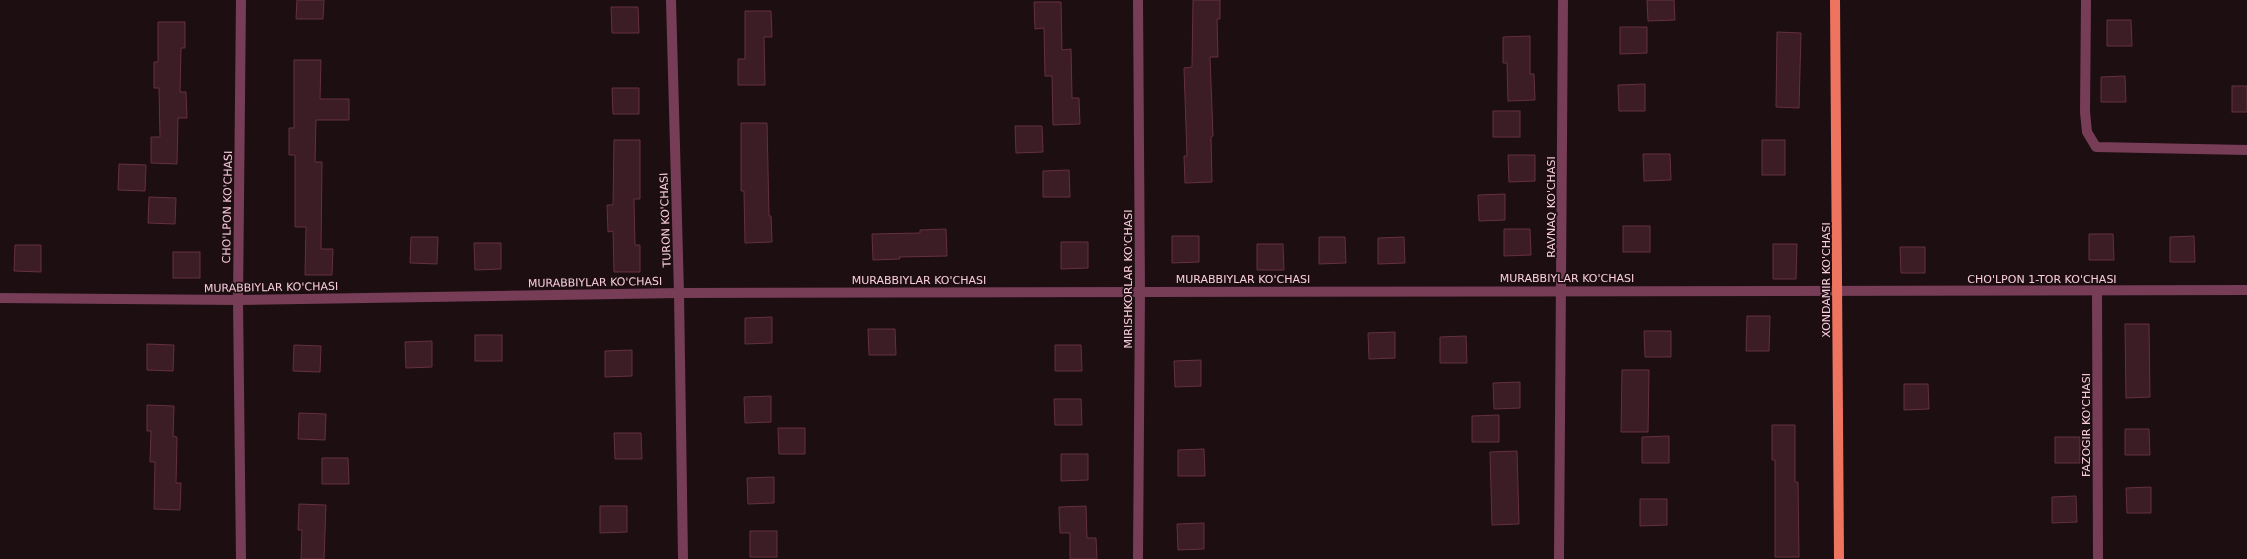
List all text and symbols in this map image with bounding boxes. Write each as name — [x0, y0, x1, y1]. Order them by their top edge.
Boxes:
street label: CHO'LPON KO'CHASI — [220, 151, 235, 264]
street label: RAVNAQ KO'CHASI — [1545, 156, 1558, 258]
street label: TURON KO'CHASI — [657, 172, 674, 269]
street label: MIRISHKORLAR KO'CHASI — [1122, 210, 1135, 348]
street label: XONDAMIR KO'CHASI — [1820, 222, 1833, 338]
street label: MURABBIYLAR KO'CHASI — [1500, 272, 1634, 285]
street label: MURABBIYLAR KO'CHASI — [1176, 273, 1310, 286]
street label: CHO'LPON 1-TOR KO'CHASI — [1967, 273, 2117, 286]
street label: MURABBIYLAR KO'CHASI — [852, 274, 986, 287]
street label: MURABBIYLAR KO'CHASI — [528, 275, 662, 290]
street label: MURABBIYLAR KO'CHASI — [204, 280, 338, 295]
street label: FAZOGIR KO'CHASI — [2080, 373, 2093, 477]

